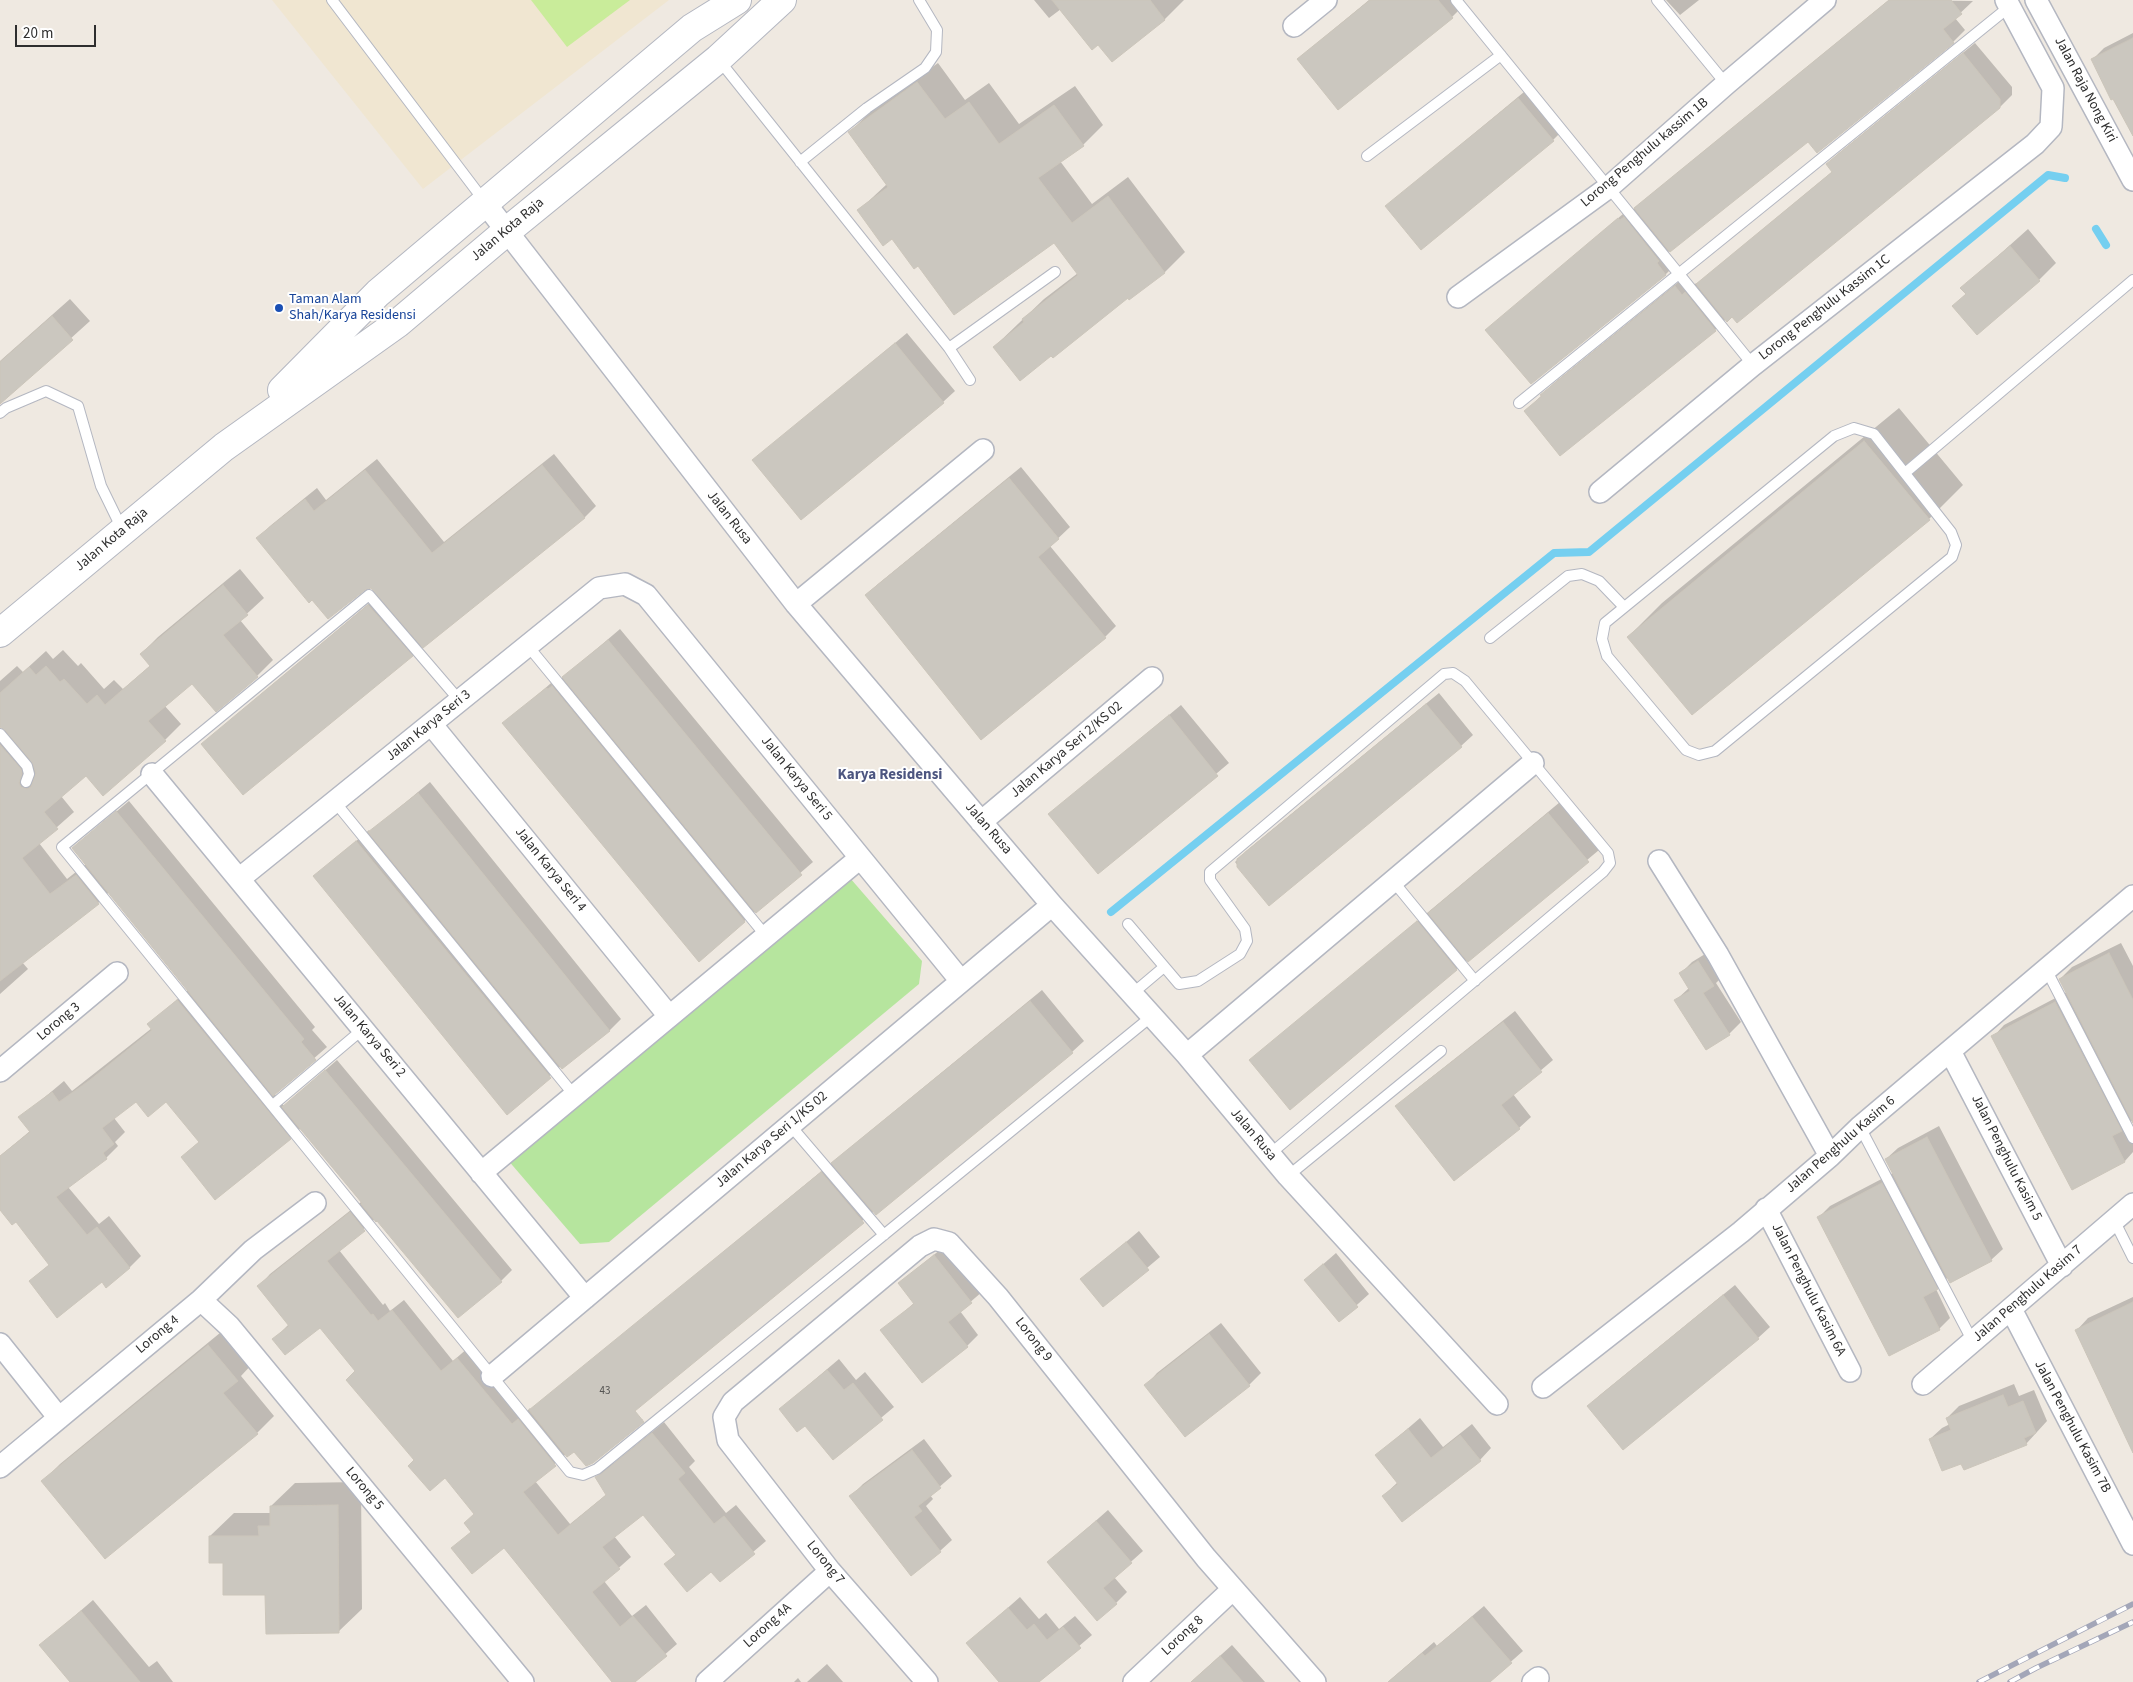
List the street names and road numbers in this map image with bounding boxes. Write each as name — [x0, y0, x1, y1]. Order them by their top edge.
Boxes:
street label: Jalan Raja Nong Kiri — [2050, 34, 2120, 146]
street label: Lorong Penghulu kassim 1B — [1578, 95, 1712, 211]
street label: Jalan Kota Raja — [468, 195, 548, 265]
street label: Lorong Penghulu Kassim 1C — [1756, 251, 1894, 365]
street label: Jalan Rusa — [703, 488, 755, 548]
street label: Jalan Kota Raja — [72, 505, 152, 575]
street label: Jalan Karya Seri 3 — [383, 687, 475, 765]
street label: Jalan Karya Seri 2/KS 02 — [1008, 698, 1126, 802]
street label: Jalan Karya Seri 5 — [757, 733, 835, 825]
street label: Jalan Rusa — [961, 800, 1015, 858]
street label: Jalan Karya Seri 4 — [511, 824, 589, 916]
street label: Jalan Karya Seri 2 — [329, 991, 409, 1081]
street label: Lorong 3 — [34, 999, 84, 1045]
street label: Jalan Karya Seri 1/KS 02 — [713, 1088, 831, 1192]
street label: Jalan Penghulu Kasim 5 — [1967, 1092, 2045, 1224]
street label: Jalan Penghulu Kasim 6 — [1783, 1093, 1899, 1197]
street label: Jalan Rusa — [1226, 1105, 1280, 1165]
street label: Jalan Penghulu Kasim 6A — [1767, 1221, 1849, 1359]
street label: Jalan Penghulu Kasim 7 — [1970, 1242, 2086, 1346]
street label: Lorong 4 — [133, 1312, 183, 1358]
street label: Lorong 9 — [1011, 1315, 1055, 1365]
street label: Jalan Penghulu Kasim 7B — [2030, 1358, 2114, 1496]
street label: Lorong 5 — [341, 1464, 387, 1514]
street label: Lorong 7 — [802, 1538, 848, 1588]
street label: Lorong 4A — [741, 1600, 795, 1652]
street label: Lorong 8 — [1159, 1612, 1207, 1660]

